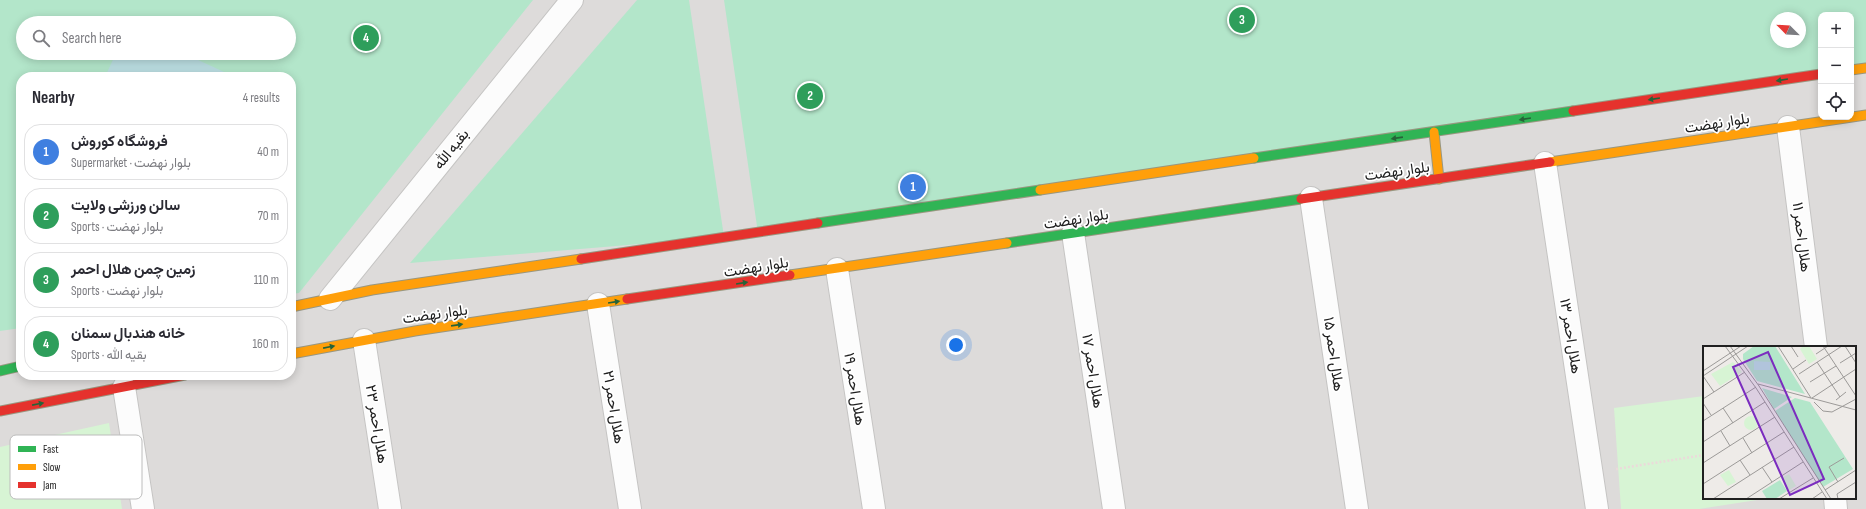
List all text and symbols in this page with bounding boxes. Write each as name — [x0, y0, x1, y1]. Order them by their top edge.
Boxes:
pin: 3 — [1229, 5, 1255, 35]
north arrow — [1770, 12, 1806, 48]
map controls — [1818, 12, 1854, 120]
button: + — [1818, 12, 1854, 48]
search box — [16, 16, 296, 60]
pin: 4 — [353, 23, 379, 53]
icon: search — [30, 27, 52, 49]
text: Search here — [62, 29, 122, 48]
button: − — [1818, 48, 1854, 84]
one-way arrow — [1776, 77, 1789, 83]
pin: 2 — [797, 81, 823, 111]
button: locate — [1818, 84, 1854, 120]
text: Nearby — [32, 88, 75, 108]
text: 4 results — [243, 90, 280, 106]
one-way arrow — [1648, 96, 1660, 102]
street label: بلوار نهضت — [1683, 109, 1751, 138]
one-way arrow — [1519, 116, 1531, 122]
street label: بقیه الله — [429, 125, 473, 173]
text: فروشگاه کوروش — [71, 132, 168, 151]
one-way arrow — [1391, 135, 1403, 141]
text: 1 — [43, 144, 49, 160]
text: 40 m — [257, 144, 279, 160]
text: Supermarket · بلوار نهضت — [71, 155, 191, 171]
street label: بلوار نهضت — [1363, 158, 1431, 185]
pin: 1 — [900, 172, 926, 202]
text: سالن ورزشی ولایت — [71, 196, 180, 215]
street label: هلال احمر ۱۱ — [1788, 201, 1815, 273]
street label: بلوار نهضت — [1042, 205, 1110, 234]
text: 2 — [43, 208, 49, 224]
text: 70 m — [258, 208, 279, 224]
text: Sports · بلوار نهضت — [71, 219, 163, 235]
street label: بلوار نهضت — [722, 253, 790, 282]
text: زمین چمن هلال احمر — [71, 260, 195, 279]
text: 3 — [43, 272, 49, 288]
text: 110 m — [254, 272, 279, 288]
one-way arrow — [736, 280, 748, 286]
text: Sports · بلوار نهضت — [71, 283, 163, 299]
street label: هلال احمر ۱۳ — [1555, 297, 1586, 375]
one-way arrow — [608, 299, 620, 305]
street label: بلوار نهضت — [401, 301, 469, 328]
street label: هلال احمر ۱۵ — [1319, 316, 1348, 392]
one-way arrow — [451, 322, 464, 328]
text: خانه هندبال سمنان — [71, 324, 185, 343]
street label: هلال احمر ۱۷ — [1077, 333, 1108, 410]
your location — [946, 335, 966, 355]
text: 4 — [43, 336, 49, 352]
text: 160 m — [253, 336, 279, 352]
one-way arrow — [323, 343, 335, 349]
inset map — [1703, 346, 1856, 499]
text: Sports · بقیه الله — [71, 347, 147, 363]
street label: هلال احمر ۱۹ — [839, 351, 870, 427]
street label: هلال احمر ۲۱ — [598, 369, 629, 445]
street label: هلال احمر ۲۳ — [361, 383, 392, 465]
one-way arrow — [32, 400, 44, 406]
legend — [10, 435, 142, 499]
text: Fast — [43, 443, 59, 456]
text: Slow — [43, 461, 60, 474]
text: Jam — [42, 479, 57, 492]

